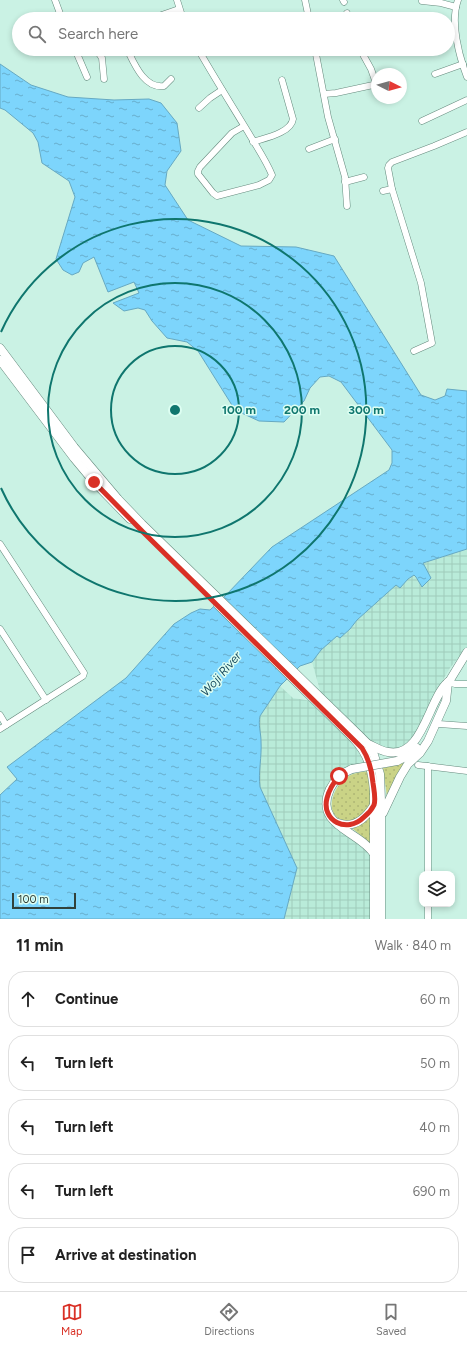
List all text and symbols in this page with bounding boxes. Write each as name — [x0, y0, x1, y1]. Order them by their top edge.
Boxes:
search box — [12, 12, 455, 56]
icon: search — [26, 23, 48, 45]
text: Search here — [58, 25, 138, 43]
north arrow — [371, 68, 407, 104]
centre of rings — [168, 403, 182, 417]
text: 100 m — [222, 403, 256, 417]
text: 200 m — [284, 403, 320, 417]
text: 300 m — [348, 403, 384, 417]
route end — [85, 473, 103, 491]
water label: Woji River — [198, 648, 245, 699]
route start — [330, 767, 348, 785]
map controls — [419, 871, 455, 907]
button: layers — [419, 871, 455, 907]
scale bar — [12, 891, 76, 910]
text: 100 m — [18, 893, 49, 906]
text: 11 min — [16, 935, 63, 955]
text: Walk · 840 m — [375, 938, 451, 953]
icon: ahead — [17, 988, 39, 1010]
text: Continue — [55, 990, 118, 1008]
text: 60 m — [420, 992, 450, 1007]
icon: left — [17, 1052, 39, 1074]
text: Turn left — [55, 1054, 113, 1072]
text: 50 m — [420, 1056, 450, 1071]
icon: left — [17, 1116, 39, 1138]
text: Turn left — [55, 1118, 113, 1136]
text: 40 m — [419, 1120, 450, 1135]
icon: left — [17, 1180, 39, 1202]
text: Turn left — [55, 1182, 113, 1200]
text: 690 m — [413, 1184, 450, 1199]
icon: arrive — [17, 1244, 39, 1266]
text: Arrive at destination — [55, 1246, 196, 1264]
tab: Map — [61, 1301, 83, 1338]
tab: Directions — [204, 1301, 254, 1338]
tab: Saved — [376, 1301, 406, 1338]

